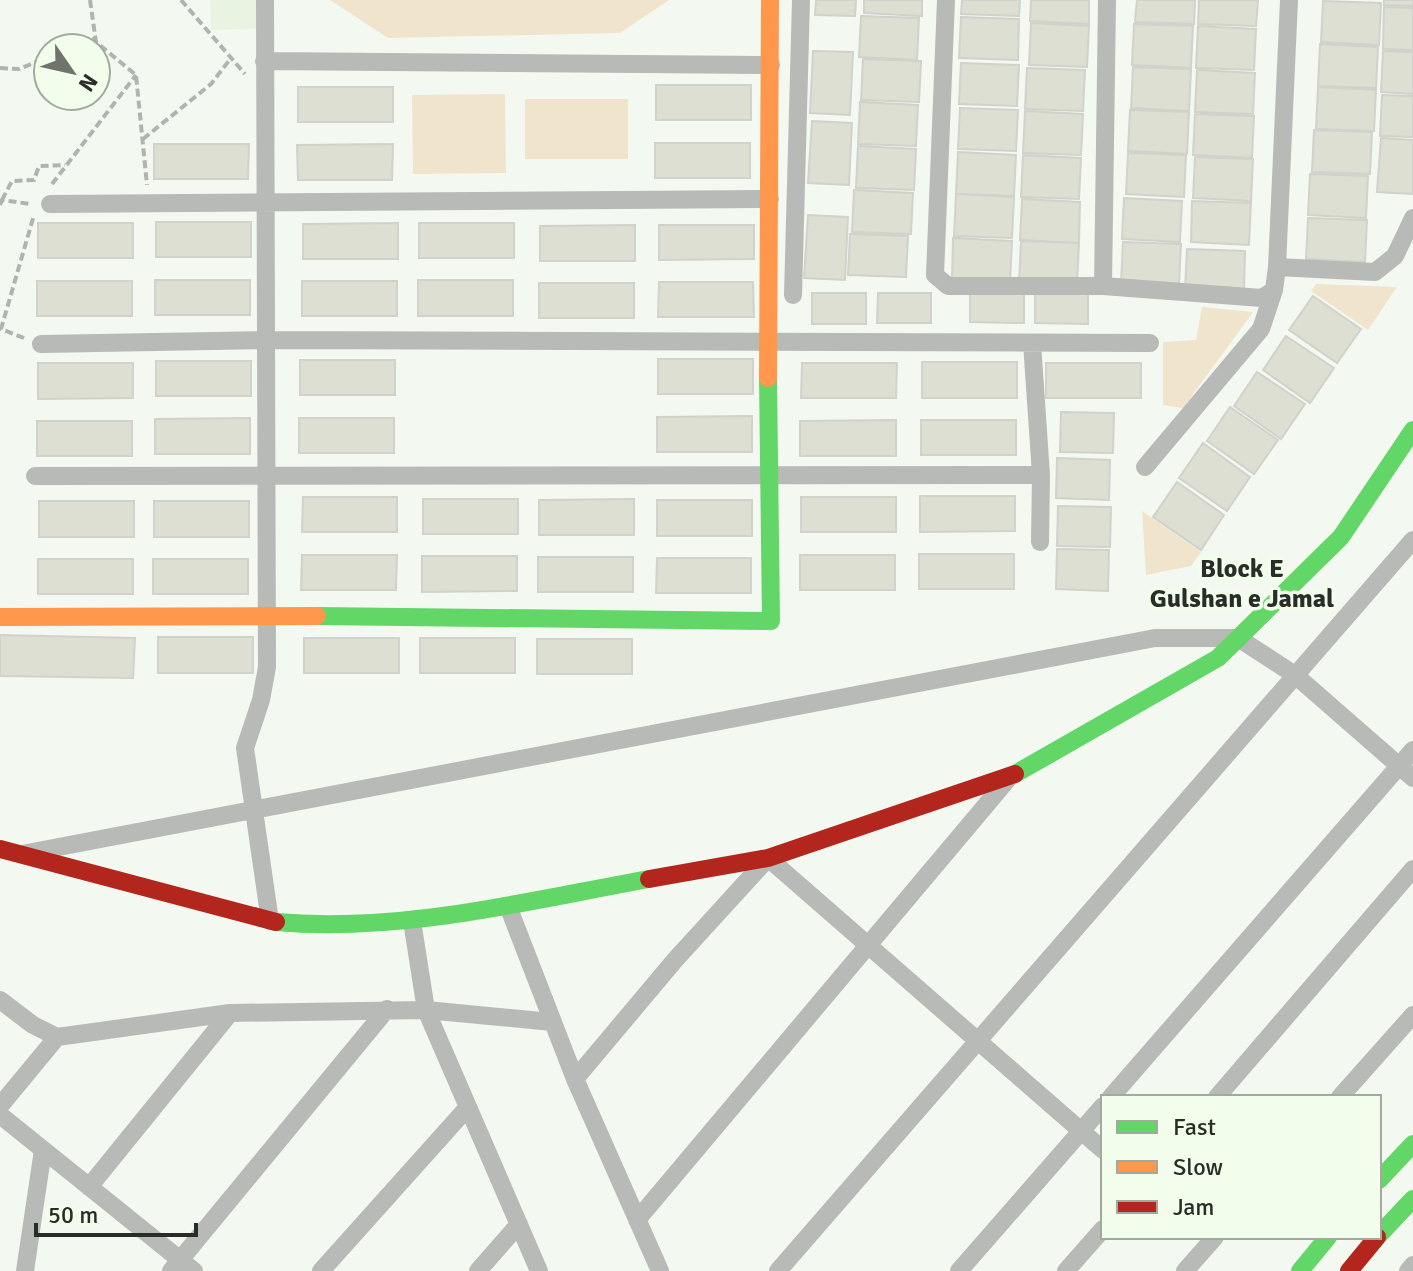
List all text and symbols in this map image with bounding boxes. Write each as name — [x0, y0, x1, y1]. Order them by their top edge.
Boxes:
north arrow — [32, 32, 112, 112]
text: N — [73, 69, 104, 97]
district label: Block E Gulshan e Jamal — [1150, 553, 1334, 615]
legend — [1101, 1095, 1381, 1239]
text: Fast — [1173, 1112, 1216, 1142]
text: Slow — [1173, 1152, 1223, 1182]
scale bar — [36, 1187, 196, 1237]
text: Jam — [1173, 1192, 1214, 1222]
text: 50 m — [48, 1200, 98, 1230]

